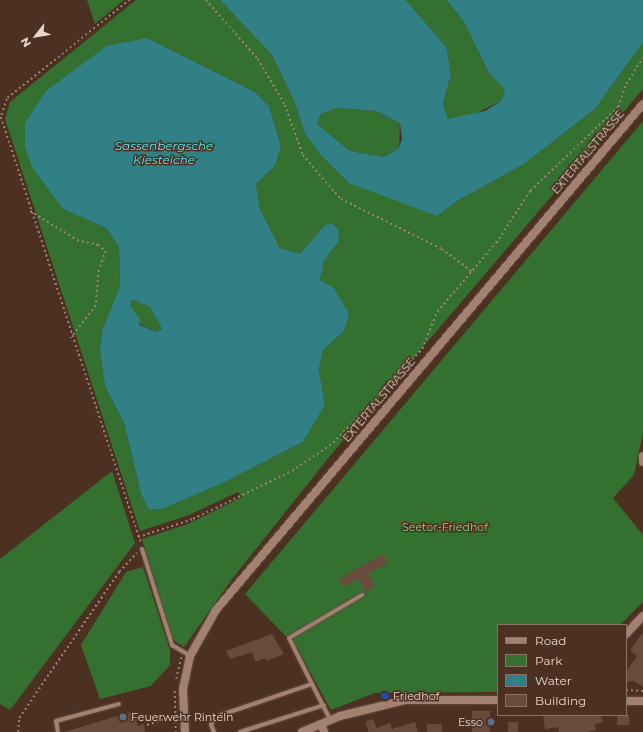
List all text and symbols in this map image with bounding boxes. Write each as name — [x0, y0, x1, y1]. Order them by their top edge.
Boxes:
north arrow — [16, 16, 56, 56]
text: N — [17, 35, 34, 50]
street label: EXTERTALSTRASSE — [549, 107, 627, 197]
water label: Sassenbergsche Kiesteiche — [115, 139, 213, 167]
street label: EXTERTALSTRASSE — [340, 355, 418, 445]
park label: Seetor-Friedhof — [402, 520, 488, 534]
legend — [497, 624, 627, 716]
text: Road — [535, 633, 566, 648]
text: Park — [535, 653, 562, 668]
text: Water — [535, 673, 571, 688]
place label: Friedhof — [393, 689, 439, 703]
marker: Friedhof — [380, 691, 390, 701]
text: Building — [535, 693, 586, 708]
place label: Feuerwehr Rinteln — [131, 710, 234, 724]
marker: Feuerwehr Rinteln — [118, 712, 128, 722]
place label: Esso — [458, 715, 483, 729]
marker: Esso — [486, 717, 496, 727]

